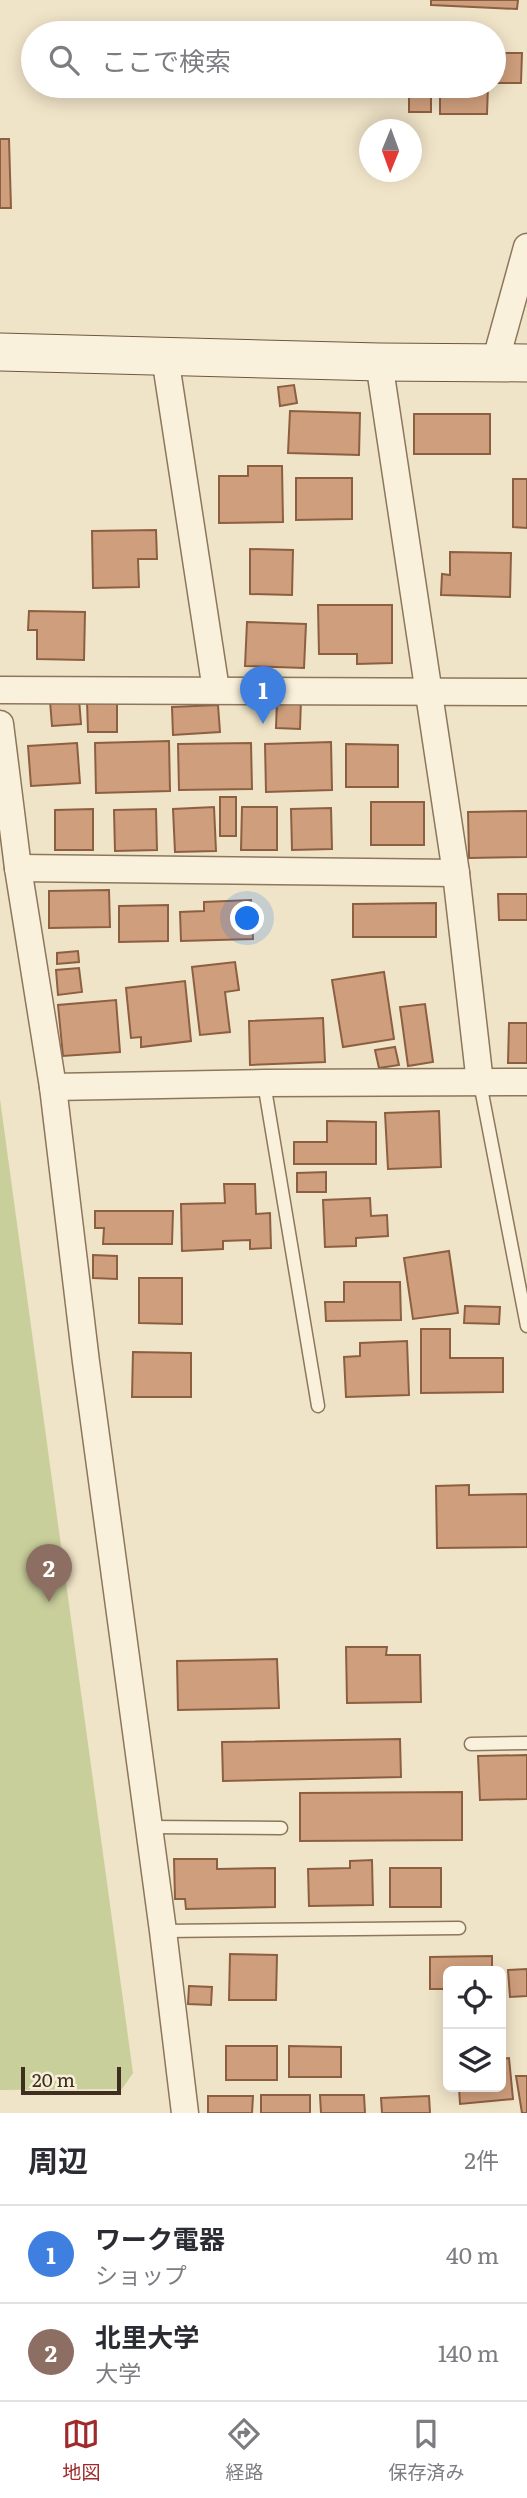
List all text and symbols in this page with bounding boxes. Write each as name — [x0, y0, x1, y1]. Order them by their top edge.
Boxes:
search box — [21, 21, 506, 98]
text: ここで検索 — [101, 40, 231, 79]
icon: search — [45, 41, 83, 79]
north arrow — [359, 119, 422, 182]
pin: 1 — [240, 666, 286, 724]
your location — [230, 901, 264, 935]
pin: 2 — [26, 1544, 72, 1602]
map controls — [443, 1966, 506, 2092]
button: locate — [443, 1966, 506, 2029]
button: layers — [443, 2029, 506, 2092]
scale bar — [21, 2064, 121, 2096]
text: 20 m — [32, 2065, 75, 2093]
text: 周辺 — [28, 2137, 88, 2181]
text: 2件 — [464, 2142, 499, 2176]
text: ワーク電器 — [95, 2218, 225, 2257]
text: 1 — [46, 2237, 56, 2271]
text: 40 m — [446, 2237, 499, 2271]
text: ショップ — [95, 2257, 187, 2291]
text: 北里大学 — [95, 2316, 199, 2355]
text: 2 — [45, 2335, 57, 2369]
text: 140 m — [438, 2335, 499, 2369]
text: 大学 — [95, 2355, 141, 2389]
tab: 地図 — [62, 2415, 101, 2485]
tab: 経路 — [225, 2415, 264, 2485]
tab: 保存済み — [388, 2415, 465, 2485]

